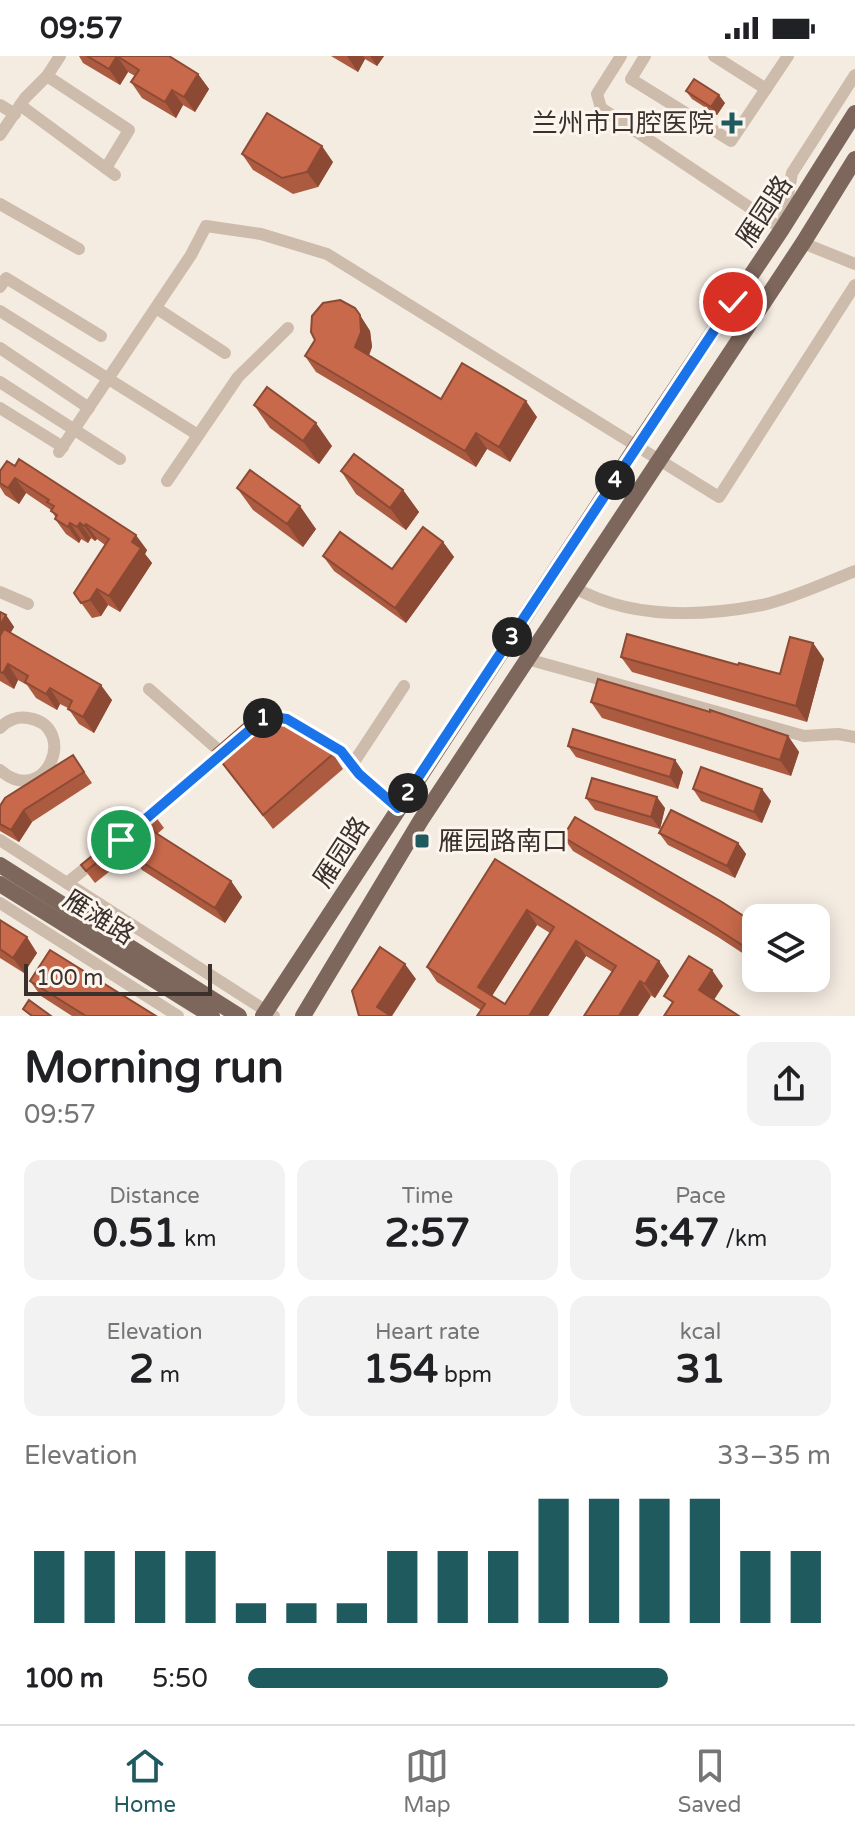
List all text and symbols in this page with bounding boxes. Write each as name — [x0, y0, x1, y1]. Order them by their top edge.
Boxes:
text: 09:57 — [40, 10, 123, 47]
place label: 兰州市口腔医院 — [532, 108, 714, 139]
marker: 兰州市口腔医院 — [721, 112, 743, 134]
street label: 雁园路 — [730, 170, 799, 252]
pin — [699, 268, 767, 336]
icon: check — [711, 280, 755, 324]
pin: 4 — [595, 460, 635, 500]
text: 4 — [608, 467, 622, 493]
pin: 3 — [492, 617, 532, 657]
text: 3 — [505, 624, 519, 650]
pin: 1 — [243, 698, 283, 738]
text: 1 — [256, 705, 270, 731]
pin: 2 — [388, 773, 428, 813]
text: 2 — [401, 780, 415, 806]
pin — [87, 806, 155, 874]
street label: 雁园路 — [307, 811, 376, 893]
icon: arrive — [99, 818, 143, 862]
place label: 雁园路南口 — [438, 826, 568, 857]
marker: 雁园路南口 — [413, 832, 431, 850]
street label: 雁滩路 — [57, 884, 140, 951]
map controls — [742, 904, 830, 992]
button: layers — [742, 904, 830, 992]
scale bar — [24, 960, 212, 996]
text: 100 m — [36, 965, 103, 991]
text: Morning run — [24, 1042, 284, 1095]
button: share — [747, 1042, 831, 1126]
text: 09:57 — [24, 1099, 96, 1130]
text: Distance — [109, 1183, 200, 1209]
text: Time — [402, 1183, 453, 1209]
text: Pace — [675, 1183, 726, 1209]
text: 0.51 — [93, 1209, 178, 1257]
text: 2:57 — [385, 1209, 470, 1257]
text: 5:47 — [634, 1209, 720, 1257]
text: km — [178, 1226, 216, 1252]
text: /km — [720, 1226, 767, 1252]
text: Elevation — [106, 1319, 203, 1345]
text: Heart rate — [375, 1319, 480, 1345]
text: kcal — [680, 1319, 721, 1345]
text: 2 — [129, 1345, 154, 1393]
text: 154 — [363, 1345, 438, 1393]
text: 31 — [675, 1345, 726, 1393]
text: m — [154, 1362, 180, 1388]
text: bpm — [438, 1362, 492, 1388]
text: Elevation — [24, 1440, 138, 1471]
text: 33–35 m — [717, 1440, 831, 1471]
text: 100 m — [24, 1663, 104, 1694]
text: 5:50 — [152, 1663, 208, 1694]
tab: Home — [114, 1744, 176, 1818]
tab: Map — [403, 1744, 451, 1818]
tab: Saved — [678, 1744, 741, 1818]

